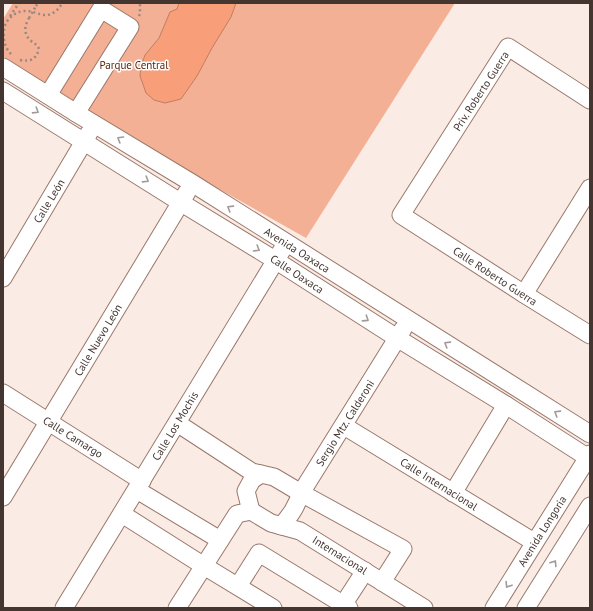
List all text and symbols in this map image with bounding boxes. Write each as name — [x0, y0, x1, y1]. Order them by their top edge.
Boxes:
street label: Priv. Roberto Guerra — [450, 48, 512, 134]
park label: Parque Central — [100, 58, 169, 72]
one-way arrow — [32, 107, 39, 114]
one-way arrow — [117, 137, 124, 144]
street label: Calle León — [30, 176, 68, 226]
one-way arrow — [142, 176, 149, 183]
one-way arrow — [227, 205, 234, 212]
street label: Avenida Oaxaca — [262, 224, 332, 276]
one-way arrow — [253, 244, 260, 251]
street label: Calle Roberto Guerra — [450, 244, 540, 308]
street label: Calle Oaxaca — [268, 252, 326, 296]
street label: Calle Nuevo León — [71, 301, 125, 379]
one-way arrow — [362, 314, 369, 321]
one-way arrow — [444, 342, 451, 349]
street label: Sergio Mtz. Calderoni — [313, 377, 377, 469]
street label: Calle Los Mochis — [149, 389, 201, 463]
one-way arrow — [554, 411, 561, 418]
street label: Calle Camargo — [40, 413, 106, 461]
street label: Calle Internacional — [398, 455, 481, 514]
street label: Avenida Longoria — [515, 493, 569, 569]
street label: Internacional — [310, 533, 371, 578]
one-way arrow — [550, 560, 557, 567]
one-way arrow — [505, 581, 513, 588]

